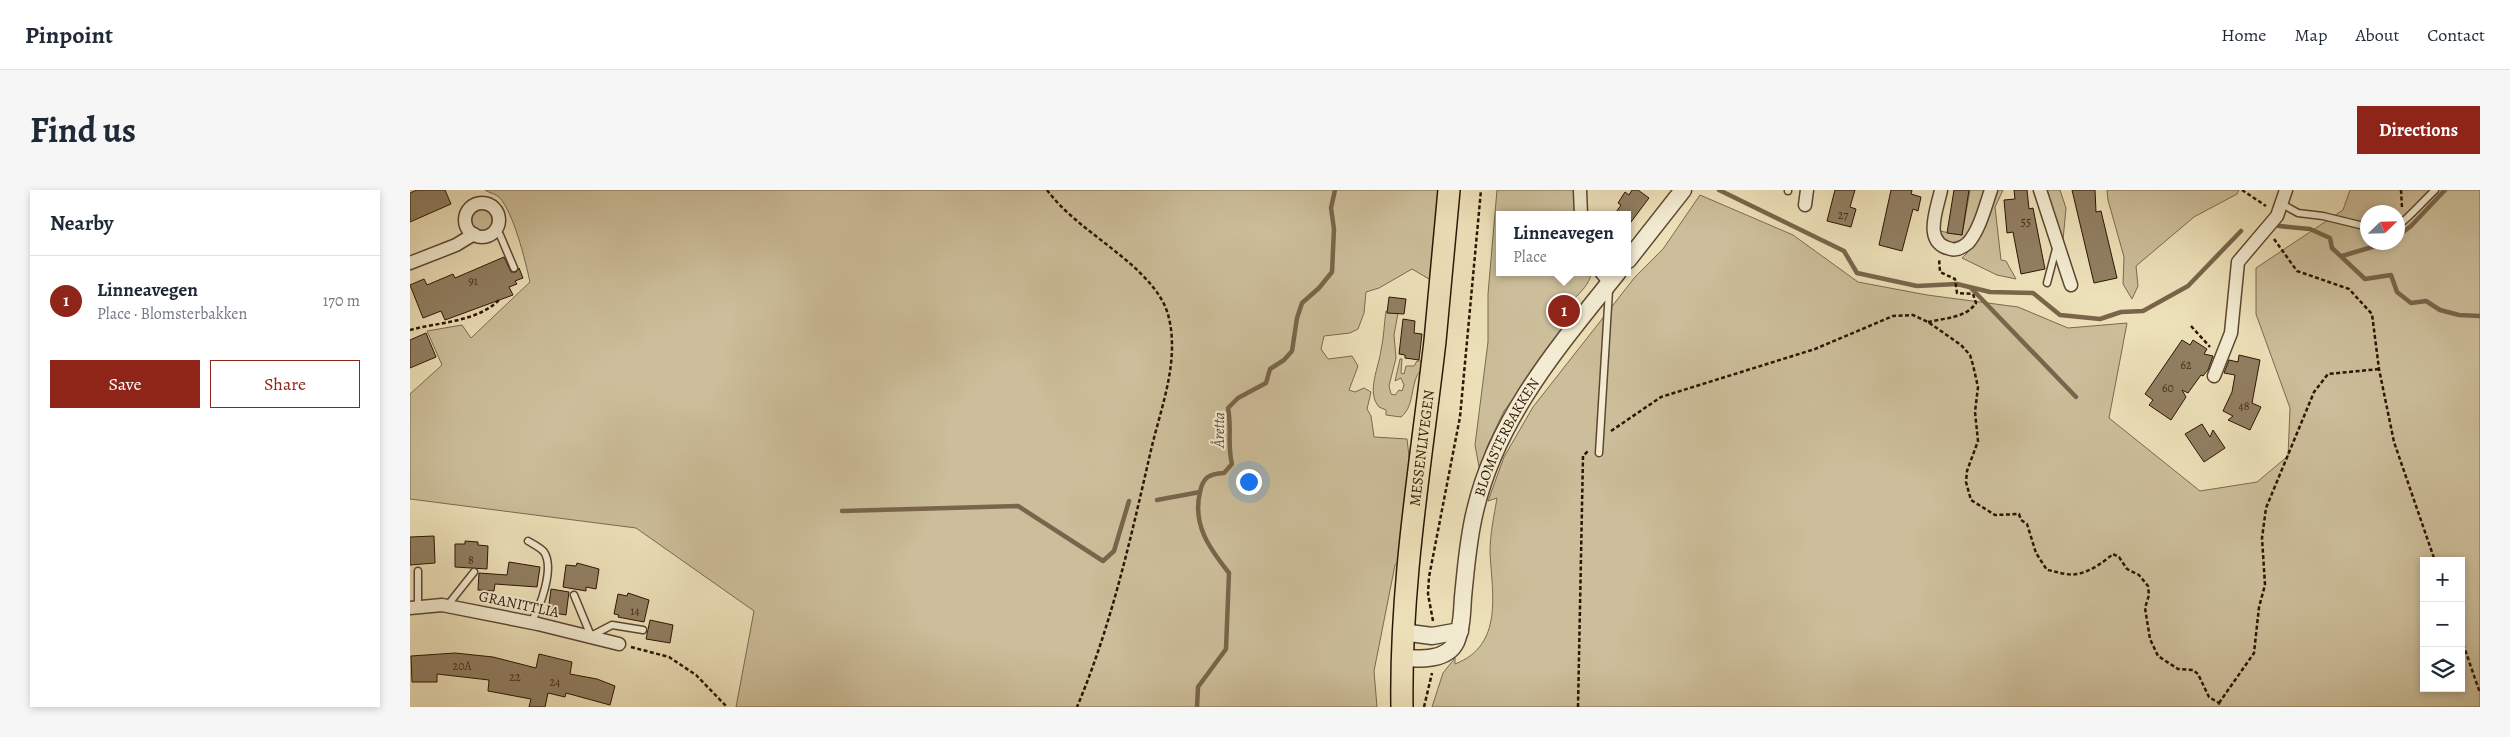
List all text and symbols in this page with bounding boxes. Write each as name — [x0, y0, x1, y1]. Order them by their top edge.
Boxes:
text: Pinpoint — [25, 19, 113, 51]
text: Home — [2221, 23, 2266, 47]
text: Map — [2294, 23, 2327, 47]
text: About — [2355, 23, 2399, 47]
text: Contact — [2427, 23, 2485, 47]
text: Find us — [30, 106, 136, 154]
button: Directions — [2357, 106, 2480, 154]
north arrow — [2360, 205, 2405, 250]
house number: 27 — [1838, 207, 1849, 223]
text: Nearby — [50, 209, 113, 237]
popup — [1496, 211, 1631, 276]
house number: 55 — [2021, 214, 2031, 230]
text: Linneavegen — [1513, 220, 1614, 246]
text: Place — [1513, 246, 1547, 268]
house number: 91 — [468, 273, 478, 289]
text: Linneavegen — [97, 277, 198, 303]
text: 1 — [63, 290, 69, 312]
text: 170 m — [323, 290, 360, 312]
pin: 1 — [1548, 292, 1580, 330]
text: Place · Blomsterbakken — [97, 303, 247, 325]
house number: 62 — [2180, 357, 2192, 373]
button: Save — [50, 360, 200, 408]
button: Share — [210, 360, 360, 408]
street label: BLOMSTERBAKKEN — [1469, 374, 1544, 499]
house number: 60 — [2162, 380, 2174, 396]
street label: MESSENLIVEGEN — [1405, 388, 1439, 507]
house number: 48 — [2238, 398, 2250, 414]
water label: Åretta — [1208, 411, 1230, 449]
your location — [1236, 469, 1262, 495]
house number: 8 — [468, 552, 474, 568]
map controls — [2420, 557, 2465, 692]
button: + — [2420, 557, 2465, 602]
street label: GRANITTLIA — [477, 586, 561, 622]
button: − — [2420, 602, 2465, 647]
house number: 14 — [630, 603, 640, 619]
button: layers — [2420, 647, 2465, 692]
house number: 20A — [452, 658, 473, 674]
house number: 22 — [509, 669, 521, 685]
house number: 24 — [549, 674, 561, 690]

